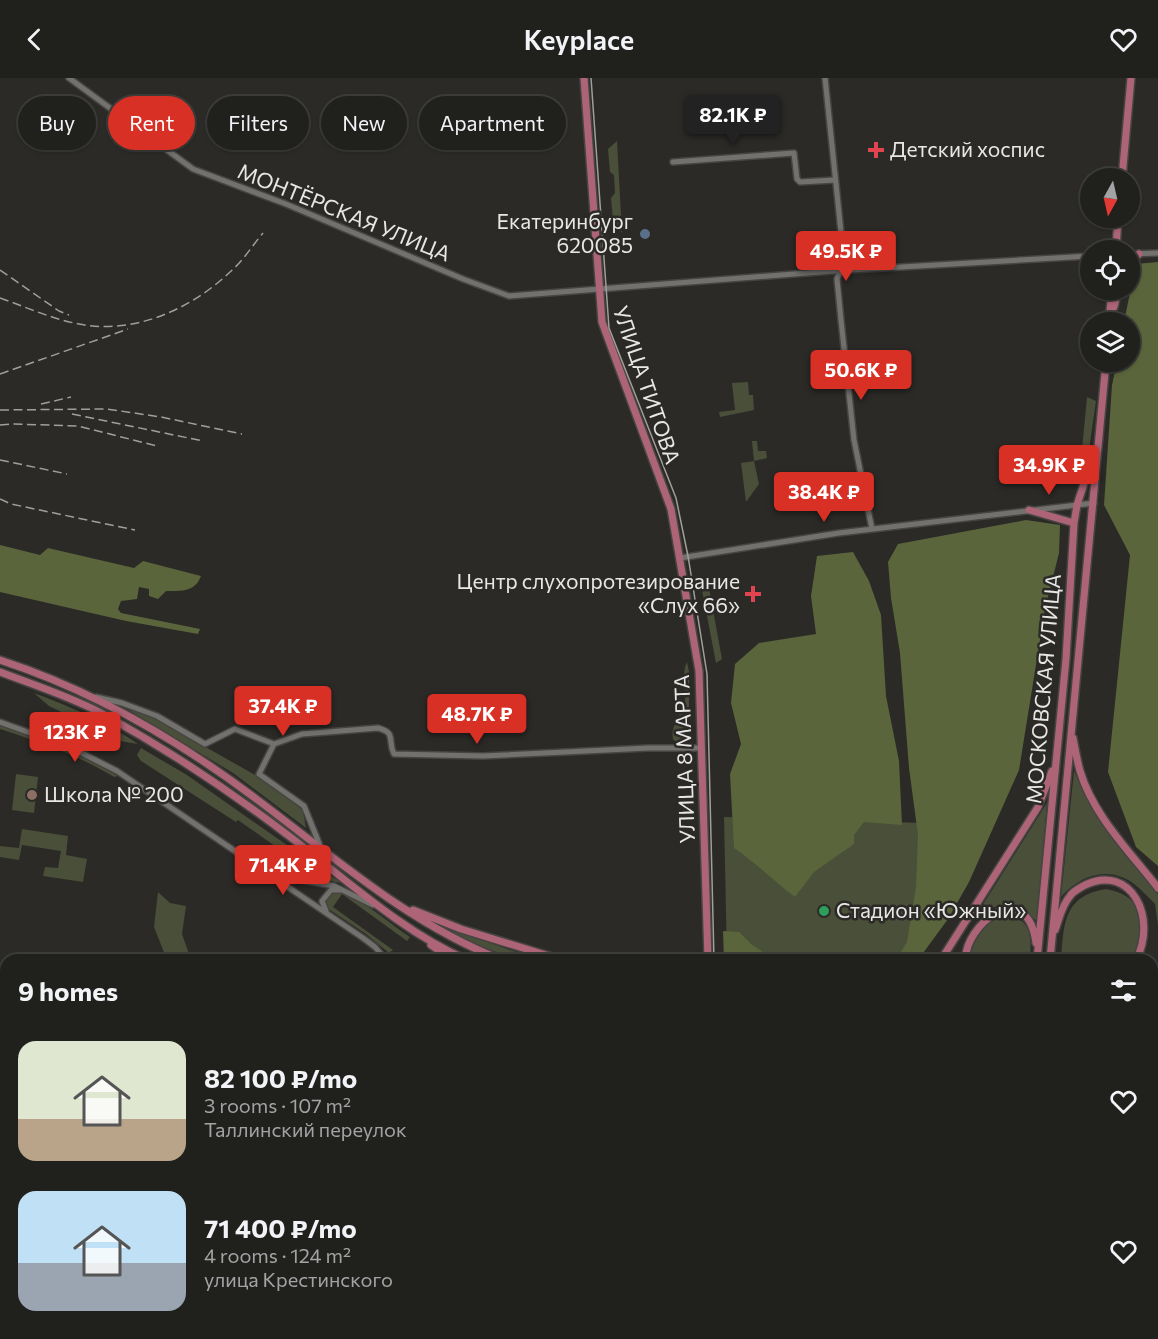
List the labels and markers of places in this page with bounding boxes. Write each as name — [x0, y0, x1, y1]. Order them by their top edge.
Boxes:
pin: 82.1K ₽ — [678, 95, 788, 146]
place label: Детский хоспис — [890, 136, 1045, 161]
marker: Детский хоспис — [867, 141, 885, 159]
place label: Екатеринбург 620085 — [497, 208, 633, 257]
marker: Екатеринбург 620085 — [638, 227, 652, 241]
pin: 49.5K ₽ — [791, 231, 901, 282]
pin: 50.6K ₽ — [806, 350, 916, 401]
pin: 34.9K ₽ — [994, 445, 1104, 496]
pin: 38.4K ₽ — [769, 472, 879, 523]
place label: Центр слухопротезирование «Слух 66» — [457, 568, 740, 617]
marker: Центр слухопротезирование «Слух 66» — [744, 585, 762, 603]
pin: 37.4K ₽ — [228, 686, 338, 737]
pin: 48.7K ₽ — [422, 694, 532, 745]
pin: 123K ₽ — [26, 712, 124, 763]
place label: Школа № 200 — [44, 781, 184, 806]
marker: Школа № 200 — [25, 788, 39, 802]
pin: 71.4K ₽ — [228, 845, 338, 896]
place label: Стадион «Южный» — [836, 897, 1026, 922]
marker: Стадион «Южный» — [817, 904, 831, 918]

